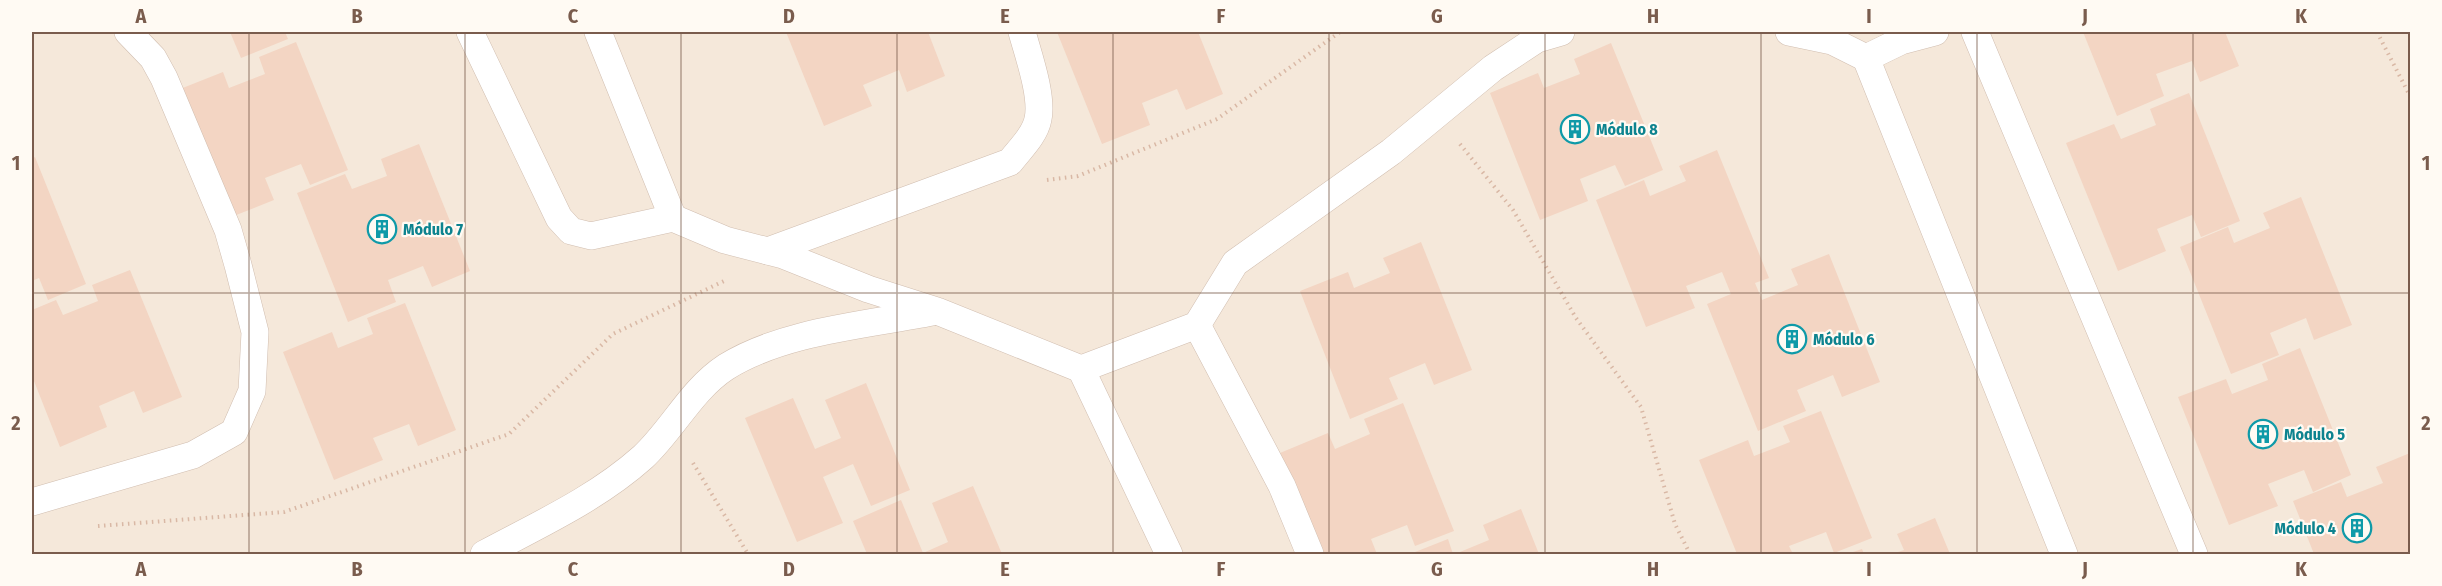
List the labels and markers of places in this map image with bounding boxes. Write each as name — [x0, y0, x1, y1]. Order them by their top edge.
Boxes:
building icon: Módulo 8 — [1559, 113, 1591, 145]
place label: Módulo 8 — [1596, 120, 1658, 139]
building icon: Módulo 7 — [366, 213, 398, 245]
place label: Módulo 7 — [403, 220, 463, 239]
building icon: Módulo 6 — [1776, 323, 1808, 355]
place label: Módulo 6 — [1813, 330, 1875, 349]
building icon: Módulo 5 — [2247, 418, 2279, 450]
place label: Módulo 5 — [2284, 425, 2345, 444]
building icon: Módulo 4 — [2341, 512, 2373, 544]
place label: Módulo 4 — [2275, 519, 2336, 538]

